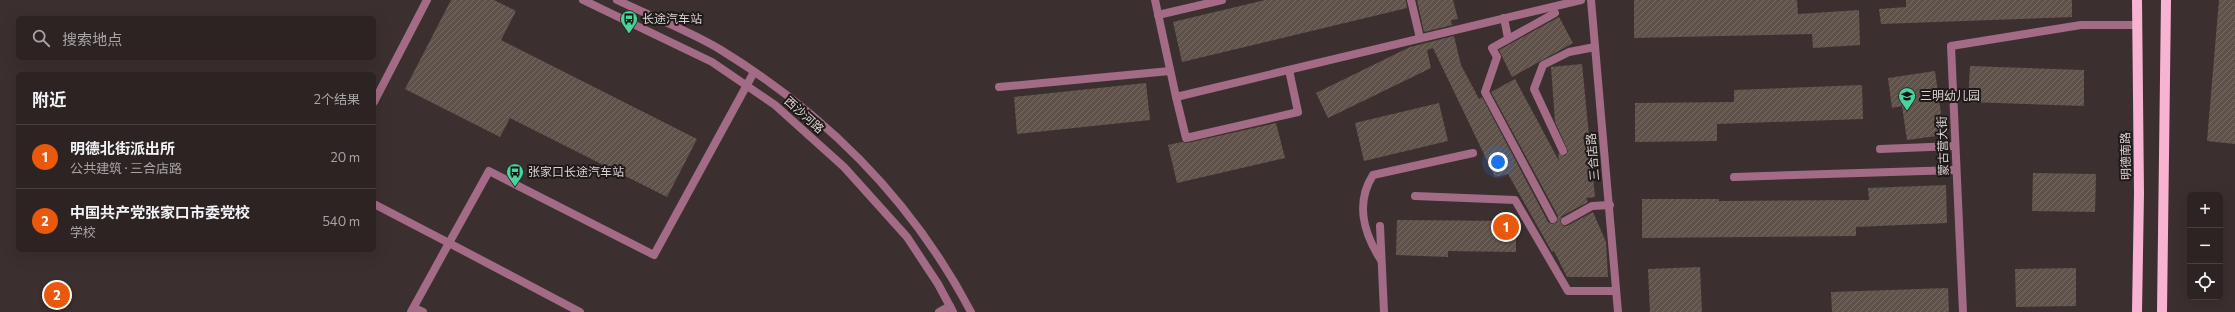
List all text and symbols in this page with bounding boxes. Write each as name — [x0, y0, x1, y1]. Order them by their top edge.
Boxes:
bus stop icon: 长途汽车站 — [619, 9, 639, 34]
place label: 长途汽车站 — [642, 11, 702, 25]
search box — [16, 16, 376, 60]
icon: search — [30, 27, 52, 49]
text: 搜索地点 — [62, 30, 122, 48]
school or university icon: 三明幼儿园 — [1897, 86, 1917, 111]
place label: 三明幼儿园 — [1920, 88, 1980, 102]
text: 附近 — [32, 89, 66, 110]
text: 2个结果 — [314, 91, 360, 107]
street label: 西沙河路 — [782, 93, 827, 136]
street label: 蒙古营大街 — [1934, 116, 1950, 176]
street label: 明德南路 — [2118, 132, 2132, 180]
street label: 三合店路 — [1583, 133, 1601, 182]
text: 明德北街派出所 — [70, 139, 175, 157]
text: 1 — [42, 149, 48, 165]
text: 20 m — [331, 149, 360, 165]
your location — [1488, 152, 1508, 172]
text: 公共建筑 · 三合店路 — [70, 160, 182, 176]
bus stop icon: 张家口长途汽车站 — [505, 162, 525, 187]
place label: 张家口长途汽车站 — [528, 164, 624, 178]
map controls — [2187, 192, 2223, 300]
button: + — [2187, 192, 2223, 228]
text: 中国共产党张家口市委党校 — [70, 203, 250, 221]
pin: 1 — [1493, 212, 1519, 242]
text: 2 — [41, 213, 49, 229]
text: 540 m — [322, 213, 360, 229]
text: 学校 — [70, 224, 96, 240]
button: − — [2187, 228, 2223, 264]
button: locate — [2187, 264, 2223, 300]
pin: 2 — [44, 280, 70, 310]

